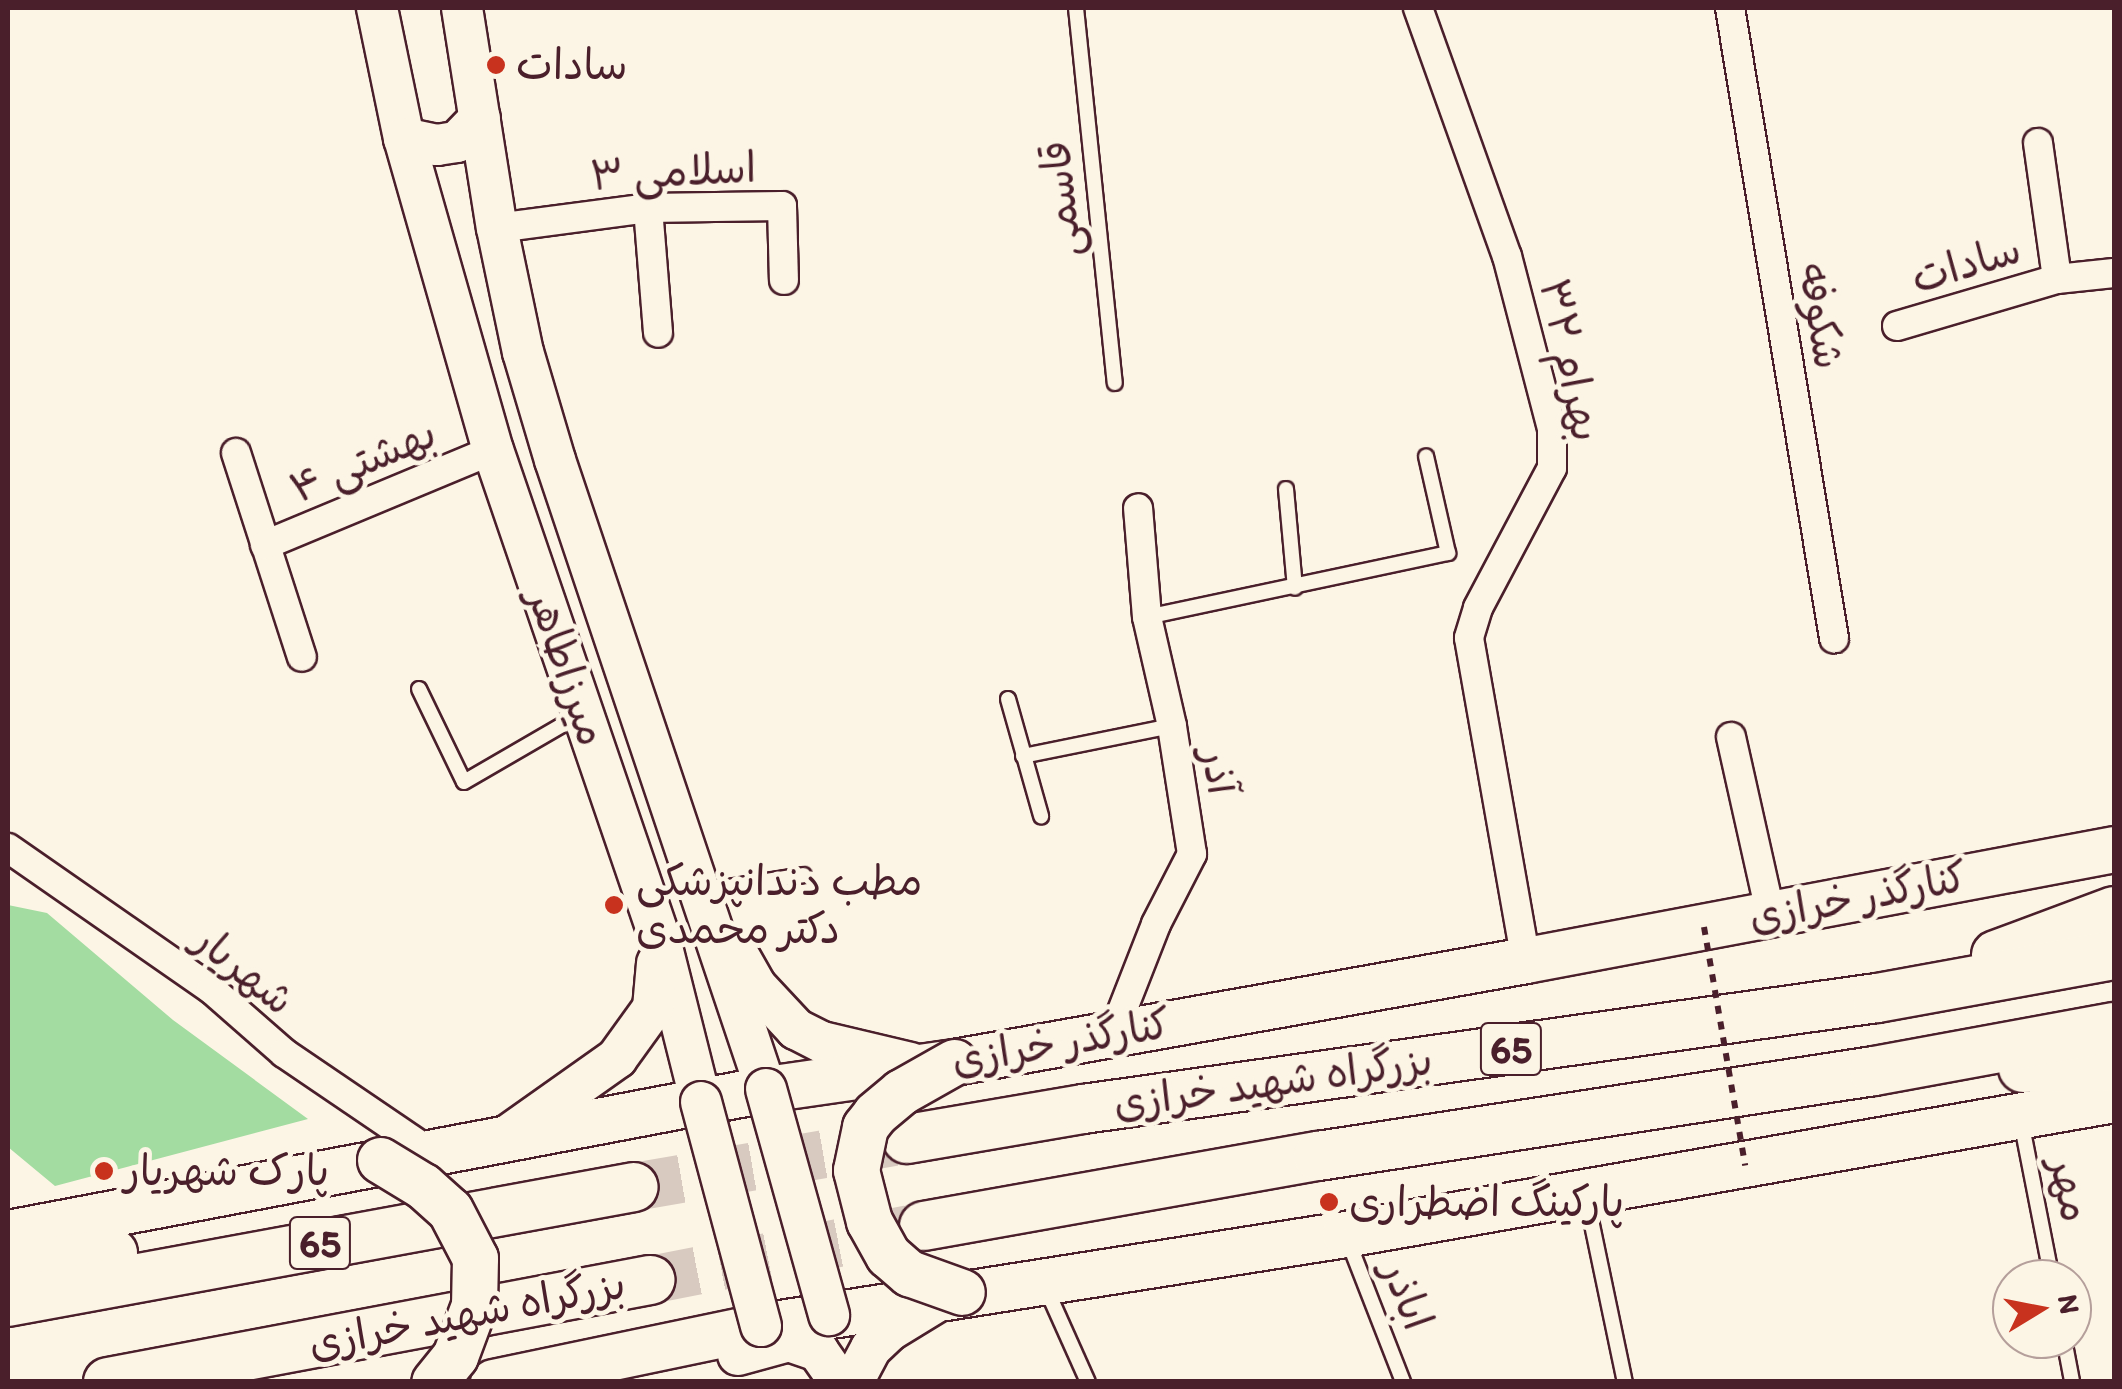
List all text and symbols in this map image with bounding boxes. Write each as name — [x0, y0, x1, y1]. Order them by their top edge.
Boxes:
place label: سادات — [516, 40, 628, 90]
marker: سادات — [485, 54, 507, 76]
street label: قاسمی — [1030, 138, 1092, 260]
street label: اسلامی ۳ — [589, 142, 757, 202]
street label: سادات — [1905, 224, 2027, 304]
street label: شکوفه — [1788, 259, 1854, 373]
street label: بهرام ۳۲ — [1528, 274, 1612, 446]
street label: بهشتی ۴ — [282, 408, 444, 514]
street label: میرزاطاهر — [517, 582, 617, 752]
street label: آذر — [1190, 744, 1248, 798]
street label: کنارگذر خرازی — [1745, 851, 1971, 943]
place label: مطب دندانپزشکی دکتر محمدی — [636, 856, 923, 954]
marker: مطب دندانپزشکی دکتر محمدی — [601, 892, 627, 918]
street label: شهریار — [184, 914, 304, 1026]
street label: کنارگذر خرازی — [948, 998, 1174, 1086]
road number: 65 — [1478, 1014, 1544, 1084]
street label: بزرگراه شهید خرازی — [1110, 1035, 1436, 1129]
place label: پارک شهریار — [124, 1146, 329, 1196]
street label: مهر — [2039, 1154, 2101, 1226]
marker: پارک شهریار — [93, 1160, 115, 1182]
place label: پارکینگ اضطراری — [1349, 1177, 1624, 1227]
marker: پارکینگ اضطراری — [1318, 1191, 1340, 1213]
road number: 65 — [288, 1208, 352, 1278]
street label: اباذر — [1371, 1253, 1443, 1337]
street label: بزرگراه شهید خرازی — [304, 1259, 630, 1369]
north arrow — [1992, 1259, 2092, 1359]
text: N — [2051, 1292, 2088, 1316]

